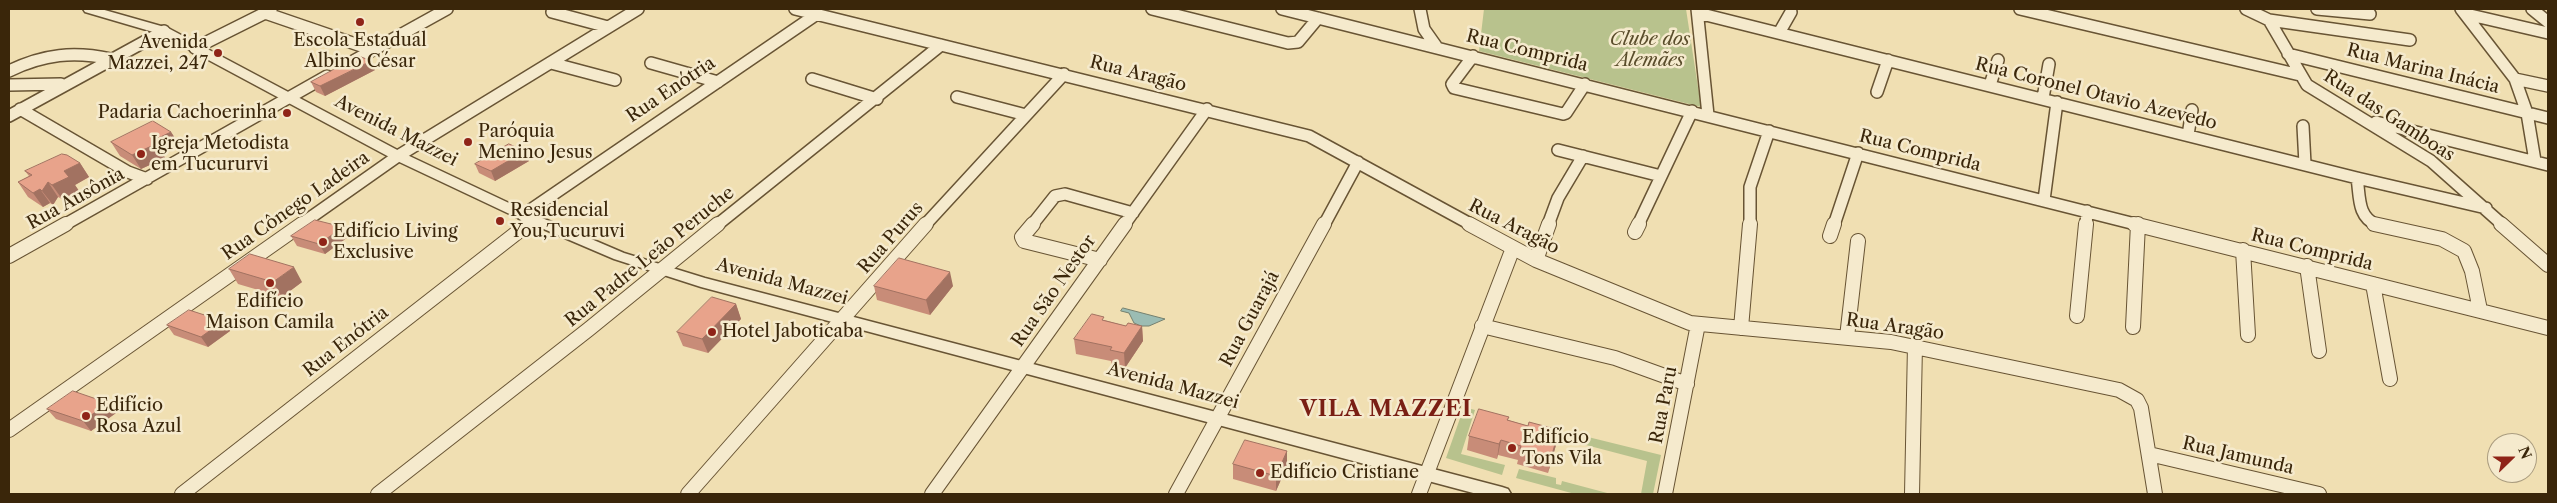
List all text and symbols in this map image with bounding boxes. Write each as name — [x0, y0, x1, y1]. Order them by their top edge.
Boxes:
marker: Escola Estadual Albino César — [354, 16, 366, 28]
street label: Rua Comprida — [1464, 25, 1590, 77]
park label: Clube dos Alemães — [1610, 29, 1690, 72]
place label: Escola Estadual Albino César — [293, 30, 427, 72]
place label: Avenida Mazzei, 247 — [107, 32, 208, 74]
street label: Rua Marina Inácia — [2344, 40, 2502, 98]
marker: Avenida Mazzei, 247 — [212, 47, 224, 59]
street label: Rua Enótria — [623, 52, 719, 128]
street label: Rua Aragão — [1087, 52, 1189, 96]
street label: Rua Coronel Otavio Azevedo — [1973, 53, 2219, 135]
street label: Rua das Gamboas — [2320, 66, 2458, 166]
street label: Avenida Mazzei — [331, 91, 461, 171]
place label: Padaria Cachoerinha — [98, 102, 277, 124]
marker: Padaria Cachoerinha — [281, 107, 293, 119]
place label: Paróquia Menino Jesus — [478, 121, 593, 163]
street label: Rua Comprida — [1857, 125, 1983, 177]
place label: Igreja Metodista em Tucururvi — [151, 133, 289, 176]
marker: Paróquia Menino Jesus — [462, 136, 474, 148]
street label: Rua Cônego Ladeira — [218, 147, 374, 265]
marker: Igreja Metodista em Tucururvi — [135, 148, 147, 160]
street label: Rua Ausônia — [24, 163, 128, 235]
street label: Rua Padre Leão Peruche — [561, 182, 739, 332]
street label: Rua Aragão — [1465, 195, 1563, 259]
street label: Rua Purus — [854, 198, 928, 278]
place label: Residencial You,Tucuruvi — [510, 200, 625, 242]
marker: Residencial You,Tucuruvi — [494, 215, 506, 227]
place label: Edifício Living Exclusive — [333, 221, 458, 264]
street label: Rua Comprida — [2249, 224, 2375, 276]
street label: Rua São Nestor — [1007, 231, 1101, 351]
marker: Edifício Living Exclusive — [317, 236, 329, 248]
street label: Avenida Mazzei — [714, 254, 850, 310]
street label: Rua Guarajá — [1216, 267, 1284, 371]
marker: Edifício Maison Camila — [264, 277, 276, 289]
place label: Edifício Maison Camila — [206, 291, 334, 334]
street label: Rua Enótria — [299, 302, 393, 382]
street label: Rua Aragão — [1845, 309, 1945, 345]
place label: Hotel Jaboticaba — [722, 321, 863, 343]
marker: Hotel Jaboticaba — [706, 326, 718, 338]
street label: Avenida Mazzei — [1105, 358, 1241, 414]
street label: Rua Paru — [1646, 364, 1682, 446]
place label: Edifício Rosa Azul — [96, 395, 181, 438]
district label: VILA MAZZEI — [1298, 397, 1474, 423]
marker: Edifício Rosa Azul — [80, 410, 92, 422]
place label: Edifício Tons Vila — [1522, 427, 1602, 469]
street label: Rua Jamunda — [2180, 433, 2296, 479]
north arrow — [2487, 433, 2537, 483]
marker: Edifício Tons Vila — [1506, 442, 1518, 454]
text: N — [2514, 444, 2536, 462]
place label: Edifício Cristiane — [1270, 462, 1419, 484]
marker: Edifício Cristiane — [1254, 467, 1266, 479]

